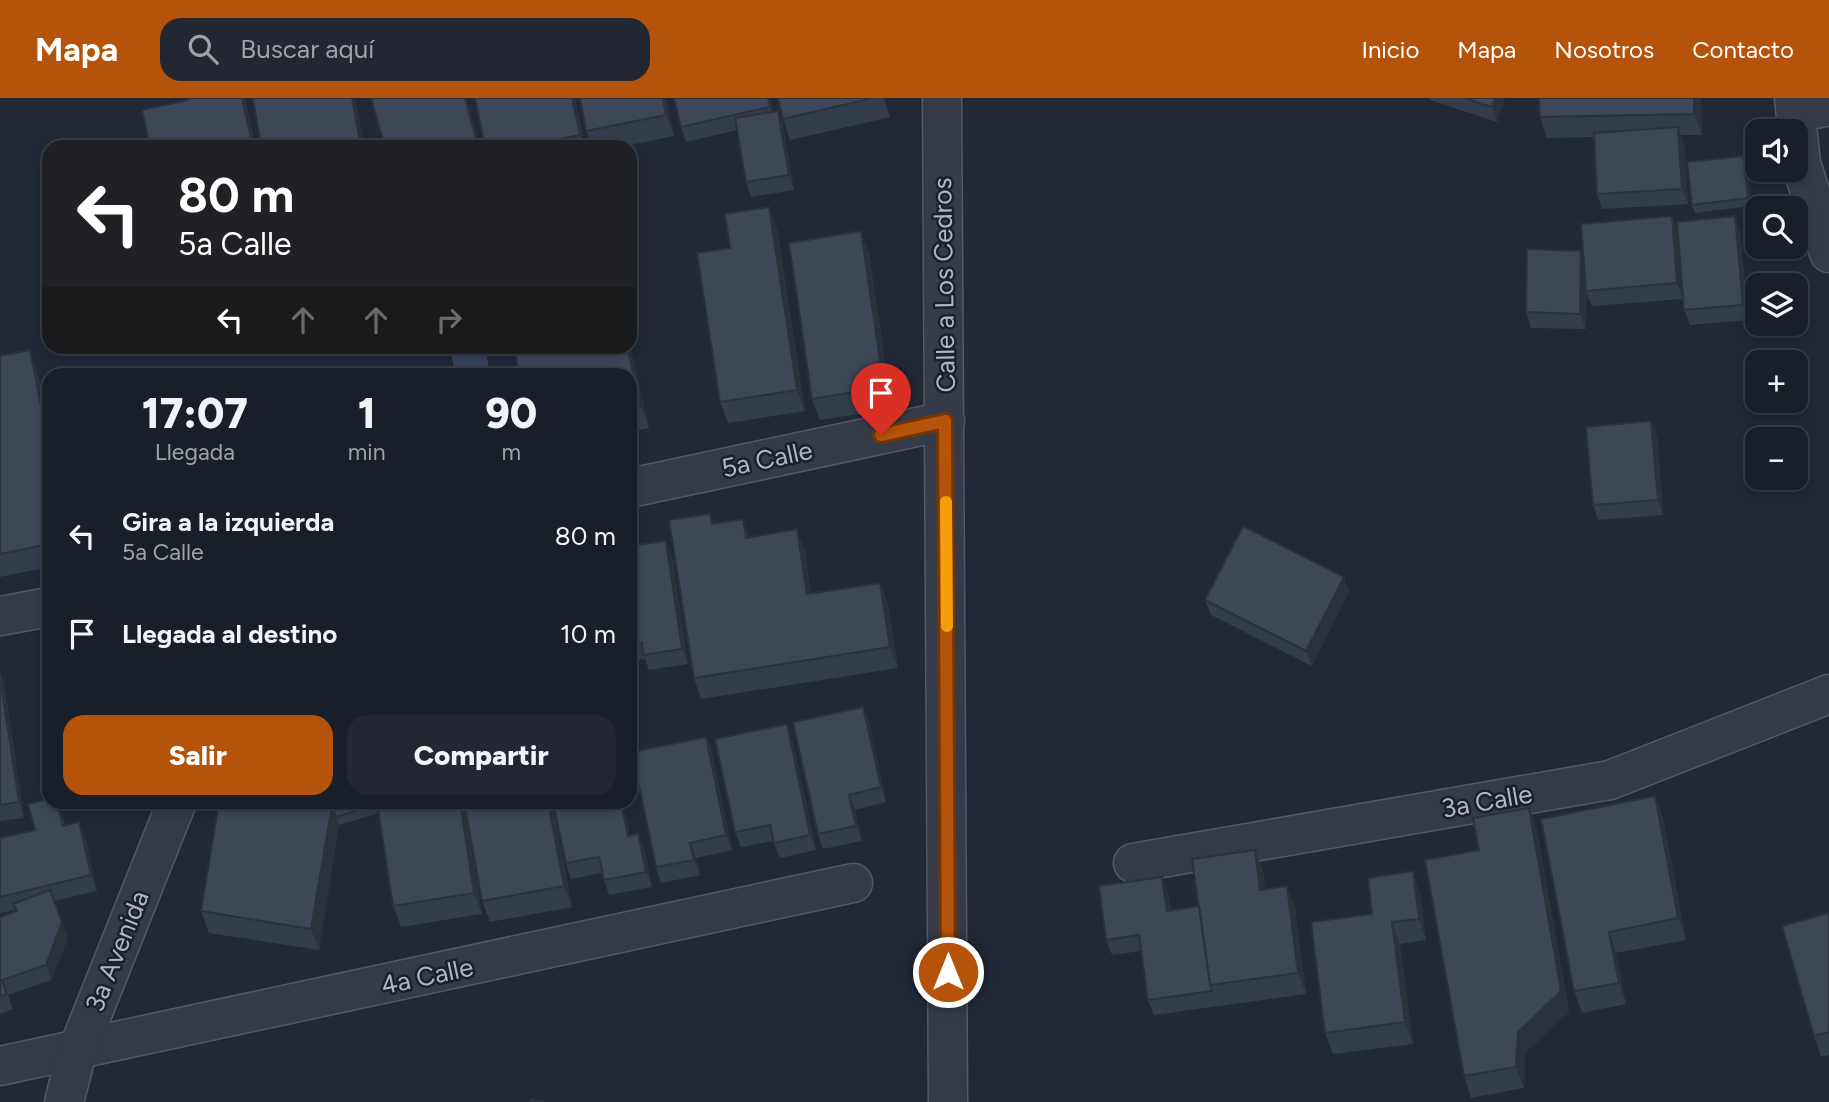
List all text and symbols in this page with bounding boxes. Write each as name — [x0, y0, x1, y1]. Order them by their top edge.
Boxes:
search box — [160, 18, 650, 81]
text: Mapa — [35, 30, 118, 69]
icon: search — [184, 30, 222, 68]
text: Buscar aquí — [240, 33, 374, 65]
text: Inicio — [1361, 35, 1419, 64]
text: Mapa — [1457, 35, 1516, 64]
text: Nosotros — [1554, 35, 1654, 64]
text: Contacto — [1692, 35, 1794, 64]
map controls — [1745, 119, 1808, 490]
button: sound — [1745, 119, 1808, 182]
text: 80 m — [178, 165, 294, 224]
icon: left — [63, 168, 154, 259]
street label: Calle a Los Cedros — [926, 177, 962, 393]
button: search — [1745, 196, 1808, 259]
text: 5a Calle — [178, 225, 292, 263]
button: layers — [1745, 273, 1808, 336]
icon: left — [211, 301, 249, 339]
icon: ahead — [284, 301, 322, 339]
icon: ahead — [357, 301, 395, 339]
icon: right — [430, 301, 468, 339]
button: + — [1745, 350, 1808, 413]
pin — [851, 363, 911, 435]
icon: arrive — [862, 374, 900, 412]
text: 17:07 — [142, 388, 248, 439]
text: 1 — [358, 388, 376, 439]
text: 90 — [485, 388, 537, 439]
button: − — [1745, 427, 1808, 490]
street label: 5a Calle — [719, 434, 815, 484]
text: Llegada — [155, 438, 235, 466]
text: min — [348, 438, 385, 466]
text: m — [501, 438, 521, 466]
text: Gira a la izquierda — [122, 506, 334, 538]
icon: left — [63, 517, 101, 555]
text: 80 m — [555, 520, 616, 552]
text: 5a Calle — [122, 538, 204, 566]
icon: arrive — [63, 615, 101, 653]
text: Llegada al destino — [122, 618, 337, 650]
text: 10 m — [560, 618, 616, 650]
button: Salir — [63, 715, 333, 795]
button: Compartir — [347, 715, 616, 795]
street label: 3a Calle — [1439, 777, 1535, 825]
street label: 3a Avenida — [78, 886, 156, 1016]
position arrow — [911, 935, 985, 1009]
street label: 4a Calle — [378, 951, 476, 1001]

